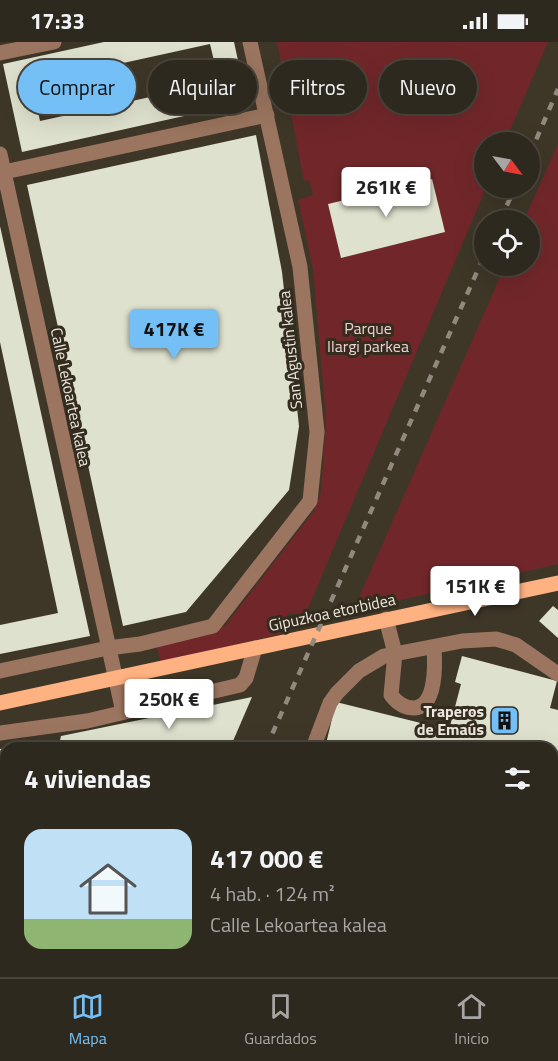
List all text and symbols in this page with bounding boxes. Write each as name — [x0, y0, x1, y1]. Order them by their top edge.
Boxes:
text: 17:33 — [30, 4, 85, 38]
chip: Comprar — [18, 60, 136, 114]
chip: Alquilar — [148, 60, 257, 114]
chip: Filtros — [269, 60, 367, 114]
chip: Nuevo — [379, 60, 477, 114]
north arrow — [474, 132, 540, 198]
map controls — [474, 132, 540, 276]
pin: 261K € — [337, 167, 435, 218]
text: 261K € — [355, 171, 417, 202]
button: locate — [474, 210, 540, 276]
street label: San Agustin kalea — [272, 290, 308, 410]
pin: 417K € — [125, 309, 223, 360]
text: 417K € — [143, 313, 205, 344]
park label: Parque Ilargi parkea — [327, 316, 409, 358]
street label: Calle Lekoartea kalea — [45, 325, 97, 469]
pin: 151K € — [426, 566, 524, 617]
text: 151K € — [444, 570, 506, 601]
street label: Gipuzkoa etorbidea — [266, 587, 398, 637]
pin: 250K € — [120, 679, 218, 730]
text: 250K € — [138, 683, 200, 714]
place label: Traperos de Emaús — [417, 699, 484, 741]
building icon: Traperos de Emaús — [489, 704, 521, 736]
text: 4 viviendas — [24, 759, 151, 798]
icon: filters — [501, 762, 534, 795]
text: 417 000 € — [210, 839, 323, 878]
icon: home — [72, 853, 144, 925]
text: 4 hab. · 124 m² — [210, 878, 335, 909]
text: Calle Lekoartea kalea — [210, 909, 387, 940]
tab: Mapa — [69, 990, 107, 1050]
tab: Guardados — [244, 990, 317, 1050]
tab: Inicio — [454, 990, 489, 1050]

